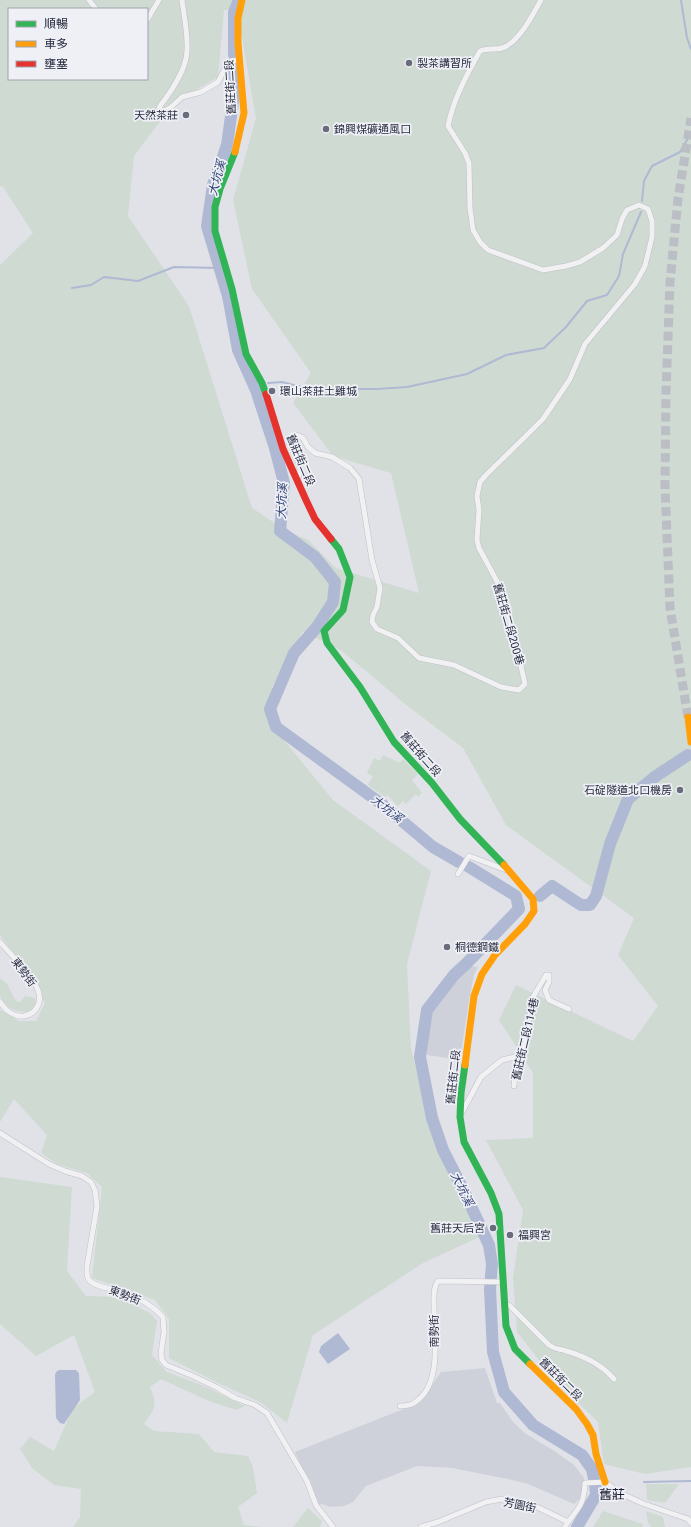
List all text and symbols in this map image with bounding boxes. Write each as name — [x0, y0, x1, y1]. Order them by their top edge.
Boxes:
legend — [8, 8, 148, 80]
text: 順暢 — [44, 17, 68, 31]
text: 車多 — [44, 37, 68, 51]
text: 壅塞 — [44, 57, 68, 71]
place label: 製茶講習所 — [417, 57, 472, 70]
marker: 製茶講習所 — [404, 58, 414, 68]
street label: 舊莊街二段 — [223, 59, 238, 115]
place label: 天然茶莊 — [134, 109, 178, 122]
marker: 天然茶莊 — [181, 110, 191, 120]
place label: 錦興煤礦通風口 — [334, 123, 411, 136]
marker: 錦興煤礦通風口 — [321, 124, 331, 134]
water label: 大坑溪 — [206, 157, 229, 197]
place label: 環山茶莊土雞城 — [280, 385, 357, 398]
marker: 環山茶莊土雞城 — [267, 386, 277, 396]
street label: 舊莊街二段 — [284, 432, 317, 488]
water label: 大坑溪 — [274, 481, 290, 519]
street label: 舊莊街二段200巷 — [491, 582, 526, 667]
street label: 舊莊街二段 — [398, 729, 444, 779]
place label: 石碇隧道北口機房 — [584, 784, 672, 797]
marker: 石碇隧道北口機房 — [675, 785, 685, 795]
water label: 大坑溪 — [369, 792, 407, 827]
place label: 桐德鋼鐵 — [455, 941, 499, 954]
marker: 桐德鋼鐵 — [442, 942, 452, 952]
street label: 東勢街 — [8, 955, 39, 989]
street label: 舊莊街二段114巷 — [510, 996, 541, 1082]
street label: 舊莊街二段 — [444, 1049, 463, 1105]
water label: 大坑溪 — [448, 1170, 477, 1210]
place label: 舊莊天后宮 — [430, 1222, 485, 1235]
marker: 舊莊天后宮 — [488, 1223, 498, 1233]
place label: 福興宮 — [518, 1229, 551, 1242]
marker: 福興宮 — [505, 1230, 515, 1240]
street label: 東勢街 — [107, 1284, 143, 1307]
street label: 南勢街 — [428, 1314, 441, 1348]
street label: 舊莊街二段 — [537, 1355, 585, 1403]
district label: 舊莊 — [599, 1487, 625, 1502]
street label: 芳園街 — [502, 1496, 537, 1515]

